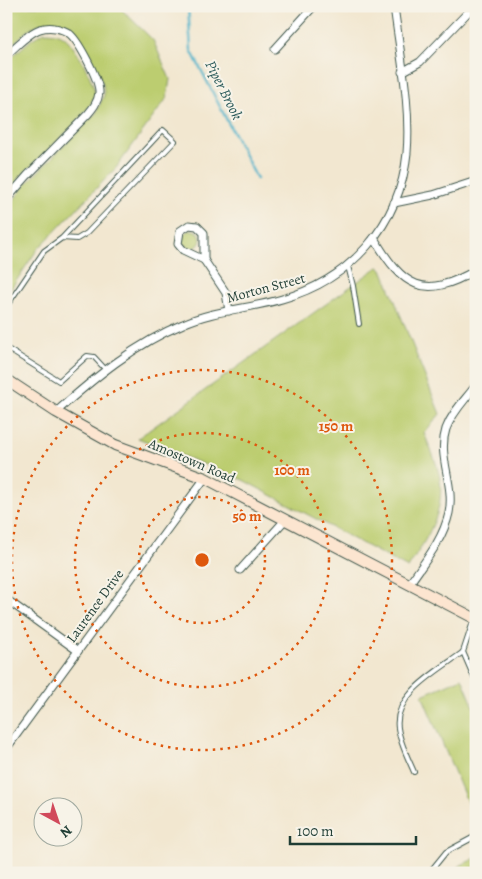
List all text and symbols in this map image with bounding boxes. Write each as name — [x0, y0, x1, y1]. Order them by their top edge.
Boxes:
water label: Piper Brook — [201, 57, 248, 123]
street label: Morton Street — [225, 268, 308, 308]
text: 150 m — [319, 416, 354, 436]
street label: Amostown Road — [145, 434, 239, 488]
text: 100 m — [274, 460, 310, 480]
text: 50 m — [232, 506, 262, 526]
centre of rings — [193, 551, 211, 569]
street label: Laurence Drive — [62, 565, 128, 647]
north arrow — [32, 796, 82, 846]
scale bar — [290, 814, 416, 846]
text: N — [56, 821, 76, 842]
text: 100 m — [297, 821, 334, 841]

